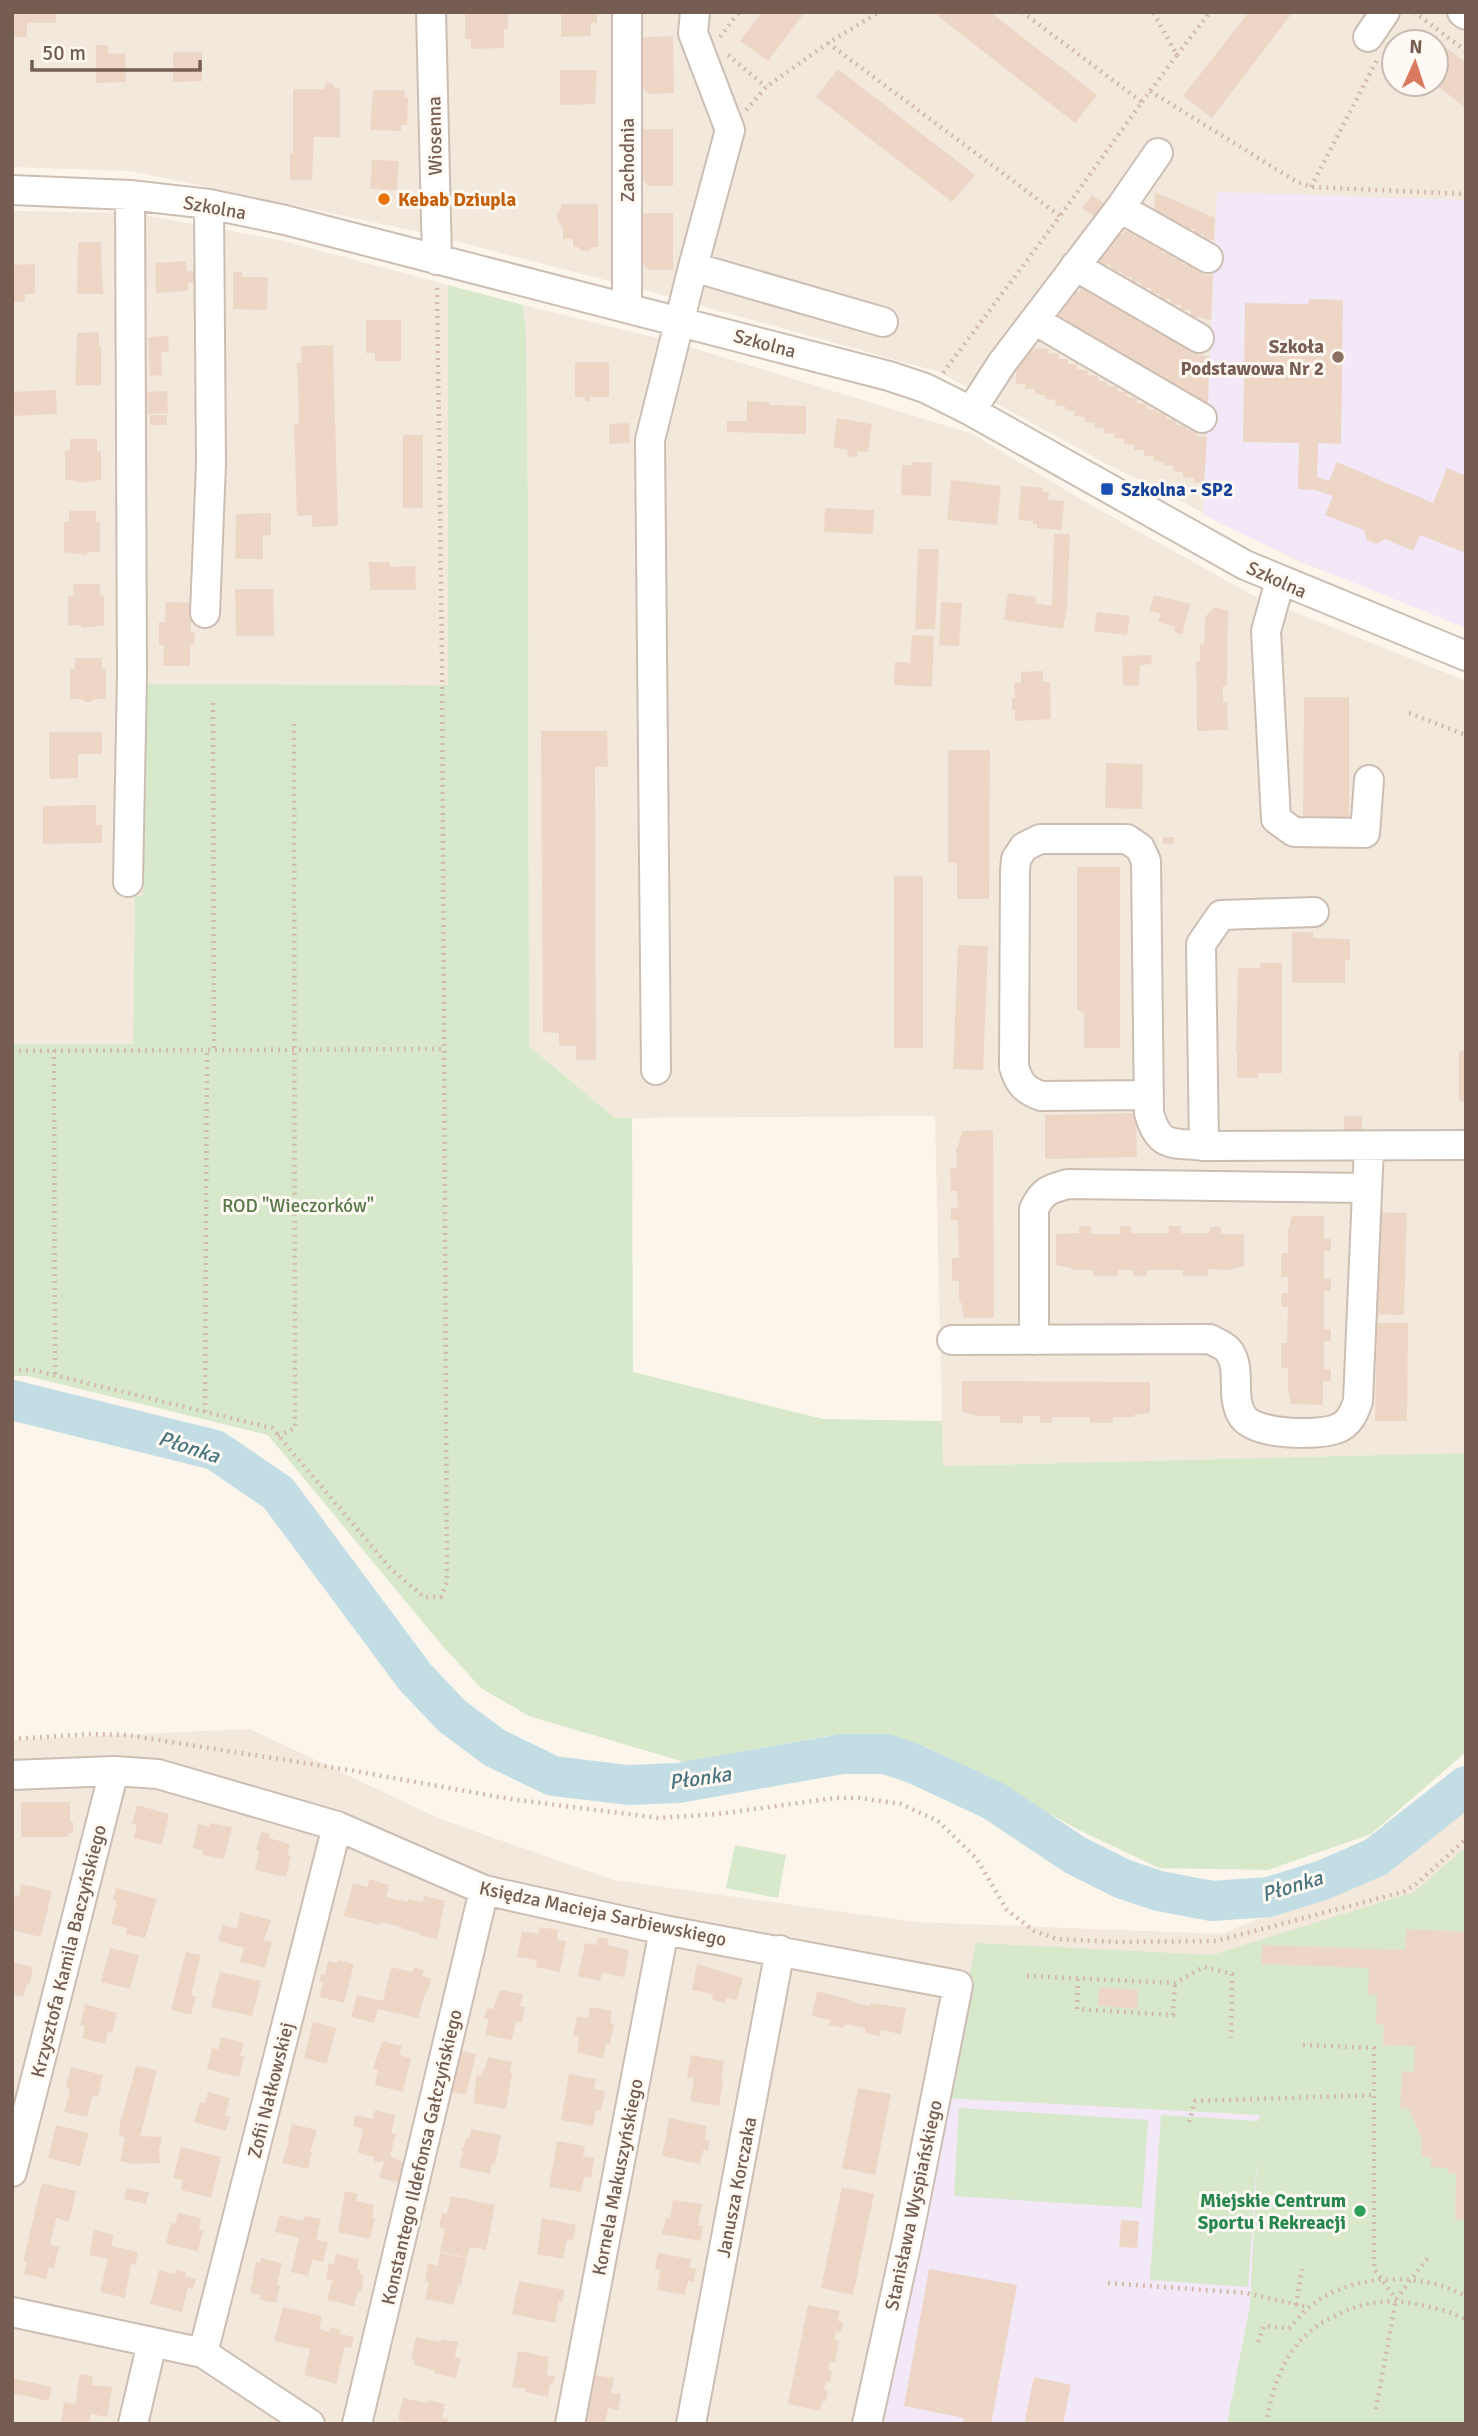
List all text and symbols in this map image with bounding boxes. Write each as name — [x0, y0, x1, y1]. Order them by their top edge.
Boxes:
scale bar — [32, 28, 200, 72]
north arrow — [1380, 28, 1450, 98]
text: N — [1409, 35, 1423, 59]
text: 50 m — [42, 40, 86, 66]
street label: Wiosenna — [422, 96, 448, 176]
street label: Zachodnia — [616, 118, 640, 202]
place label: Kebab Dziupla — [398, 188, 517, 212]
street label: Szkolna — [181, 191, 248, 225]
marker: Kebab Dziupla — [376, 191, 392, 207]
street label: Szkolna — [731, 324, 799, 364]
place label: Szkoła Podstawowa Nr 2 — [1180, 335, 1324, 381]
marker: Szkoła Podstawowa Nr 2 — [1330, 349, 1346, 365]
place label: Szkolna - SP2 — [1121, 478, 1233, 502]
marker: Szkolna - SP2 — [1099, 481, 1115, 497]
street label: Szkolna — [1243, 556, 1310, 604]
park label: ROD "Wieczorków" — [222, 1194, 374, 1218]
water label: Płonka — [155, 1425, 224, 1469]
water label: Płonka — [667, 1761, 734, 1795]
street label: Krzysztofa Kamila Baczyńskiego — [26, 1822, 112, 2080]
water label: Płonka — [1258, 1864, 1327, 1908]
street label: Księdza Macieja Sarbiewskiego — [477, 1876, 729, 1952]
street label: Konstantego Ildefonsa Gałczyńskiego — [376, 2007, 468, 2307]
street label: Zofii Nałkowskiej — [242, 2020, 299, 2161]
street label: Kornela Makuszyńskiego — [587, 2077, 649, 2278]
street label: Stanisława Wyspiańskiego — [880, 2098, 948, 2313]
street label: Janusza Korczaka — [712, 2115, 762, 2260]
place label: Miejskie Centrum Sportu i Rekreacji — [1198, 2189, 1346, 2235]
marker: Miejskie Centrum Sportu i Rekreacji — [1352, 2203, 1368, 2219]

